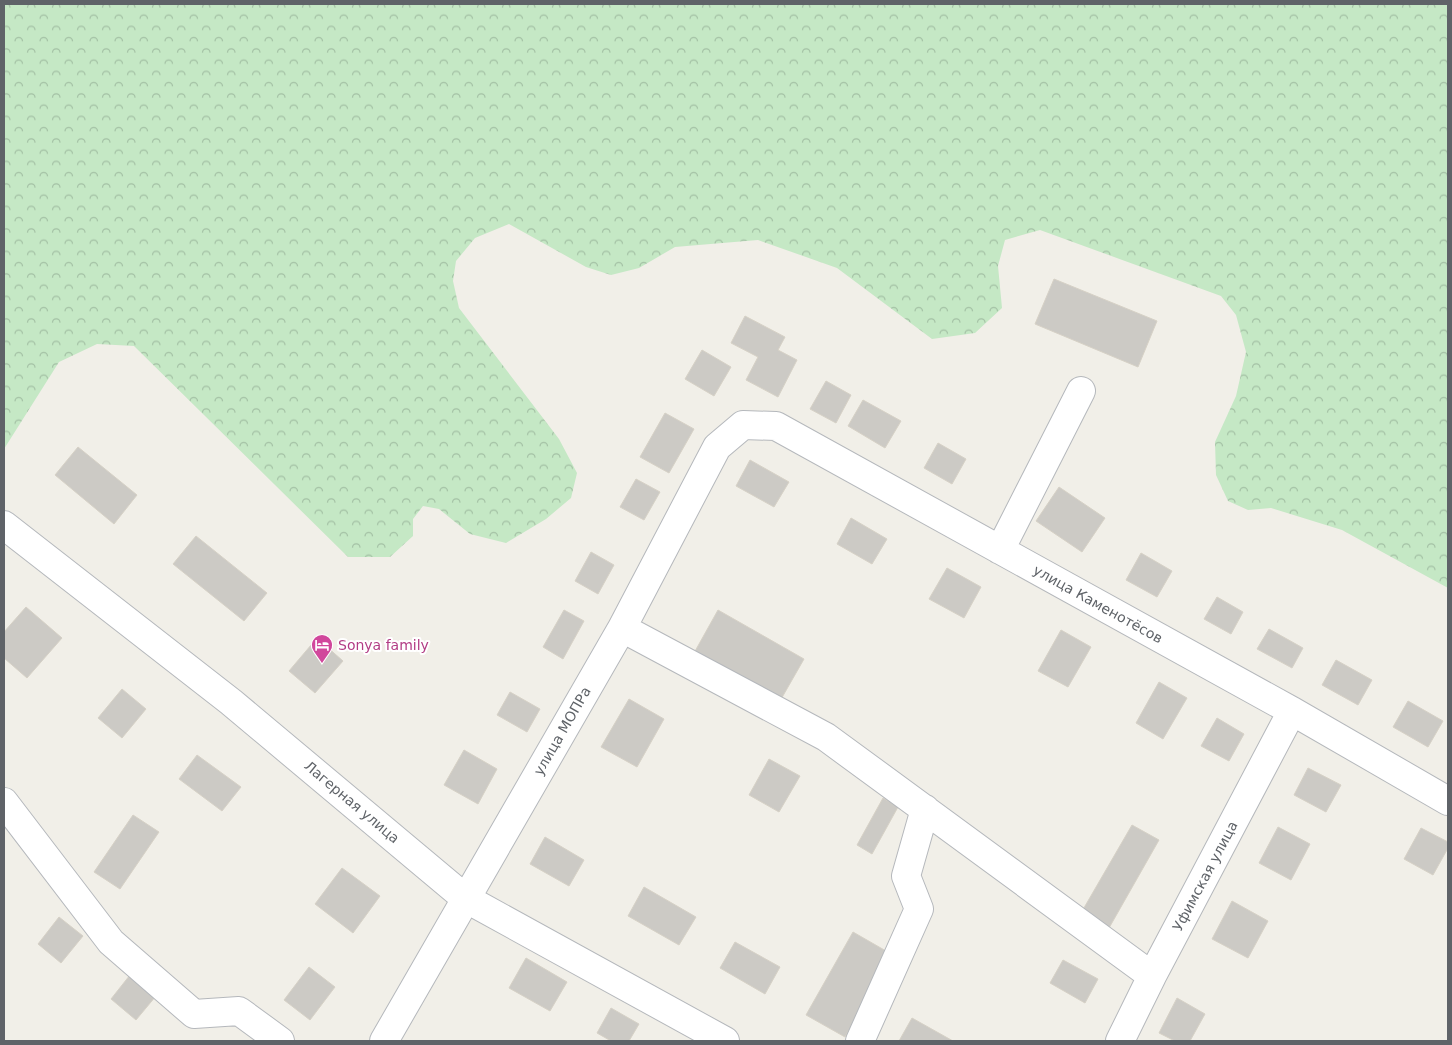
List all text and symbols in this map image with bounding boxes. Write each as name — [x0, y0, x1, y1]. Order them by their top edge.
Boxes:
street label: улица Каменотёсов — [1030, 562, 1166, 646]
hotel icon: Sonya family — [310, 633, 334, 664]
place label: Sonya family — [338, 637, 429, 653]
street label: улица МОПРа — [530, 684, 594, 778]
street label: Лагерная улица — [301, 758, 403, 846]
street label: Уфимская улица — [1169, 818, 1241, 934]

